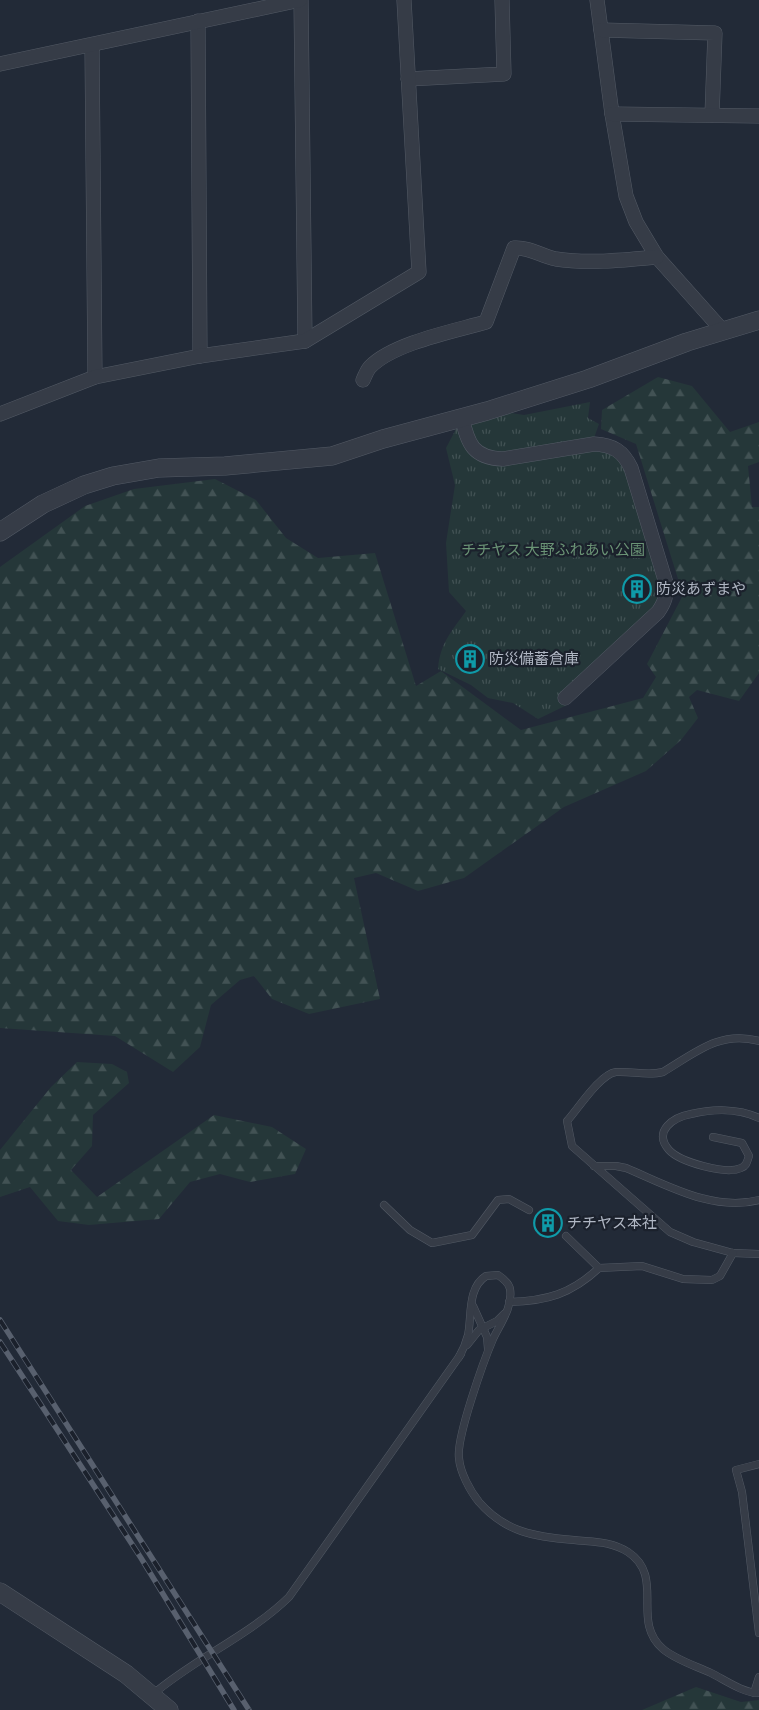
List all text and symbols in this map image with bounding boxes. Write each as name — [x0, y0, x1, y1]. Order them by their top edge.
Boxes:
park label: チチヤス 大野ふれあい公園 — [461, 541, 645, 559]
building icon: 防災あずまや — [622, 574, 652, 604]
place label: 防災あずまや — [656, 580, 746, 598]
building icon: 防災備蓄倉庫 — [455, 644, 485, 674]
place label: 防災備蓄倉庫 — [489, 650, 579, 668]
building icon: チチヤス本社 — [533, 1208, 563, 1238]
place label: チチヤス本社 — [567, 1214, 657, 1232]

